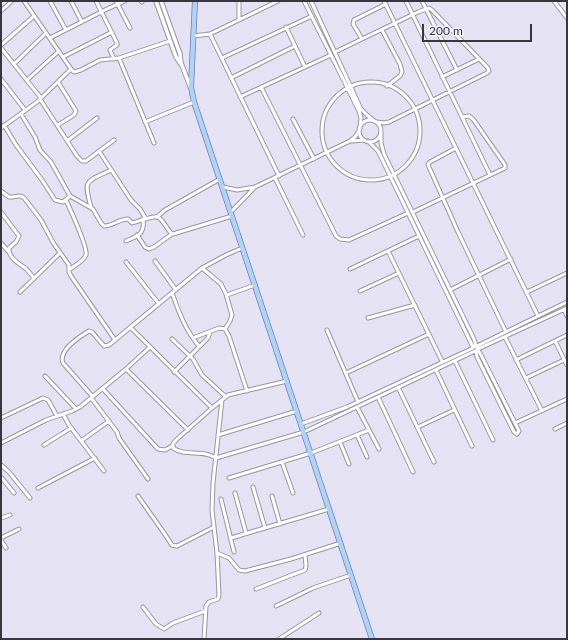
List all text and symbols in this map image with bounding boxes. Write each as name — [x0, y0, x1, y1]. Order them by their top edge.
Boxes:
scale bar — [424, 16, 534, 42]
text: 200 m — [429, 23, 463, 38]

